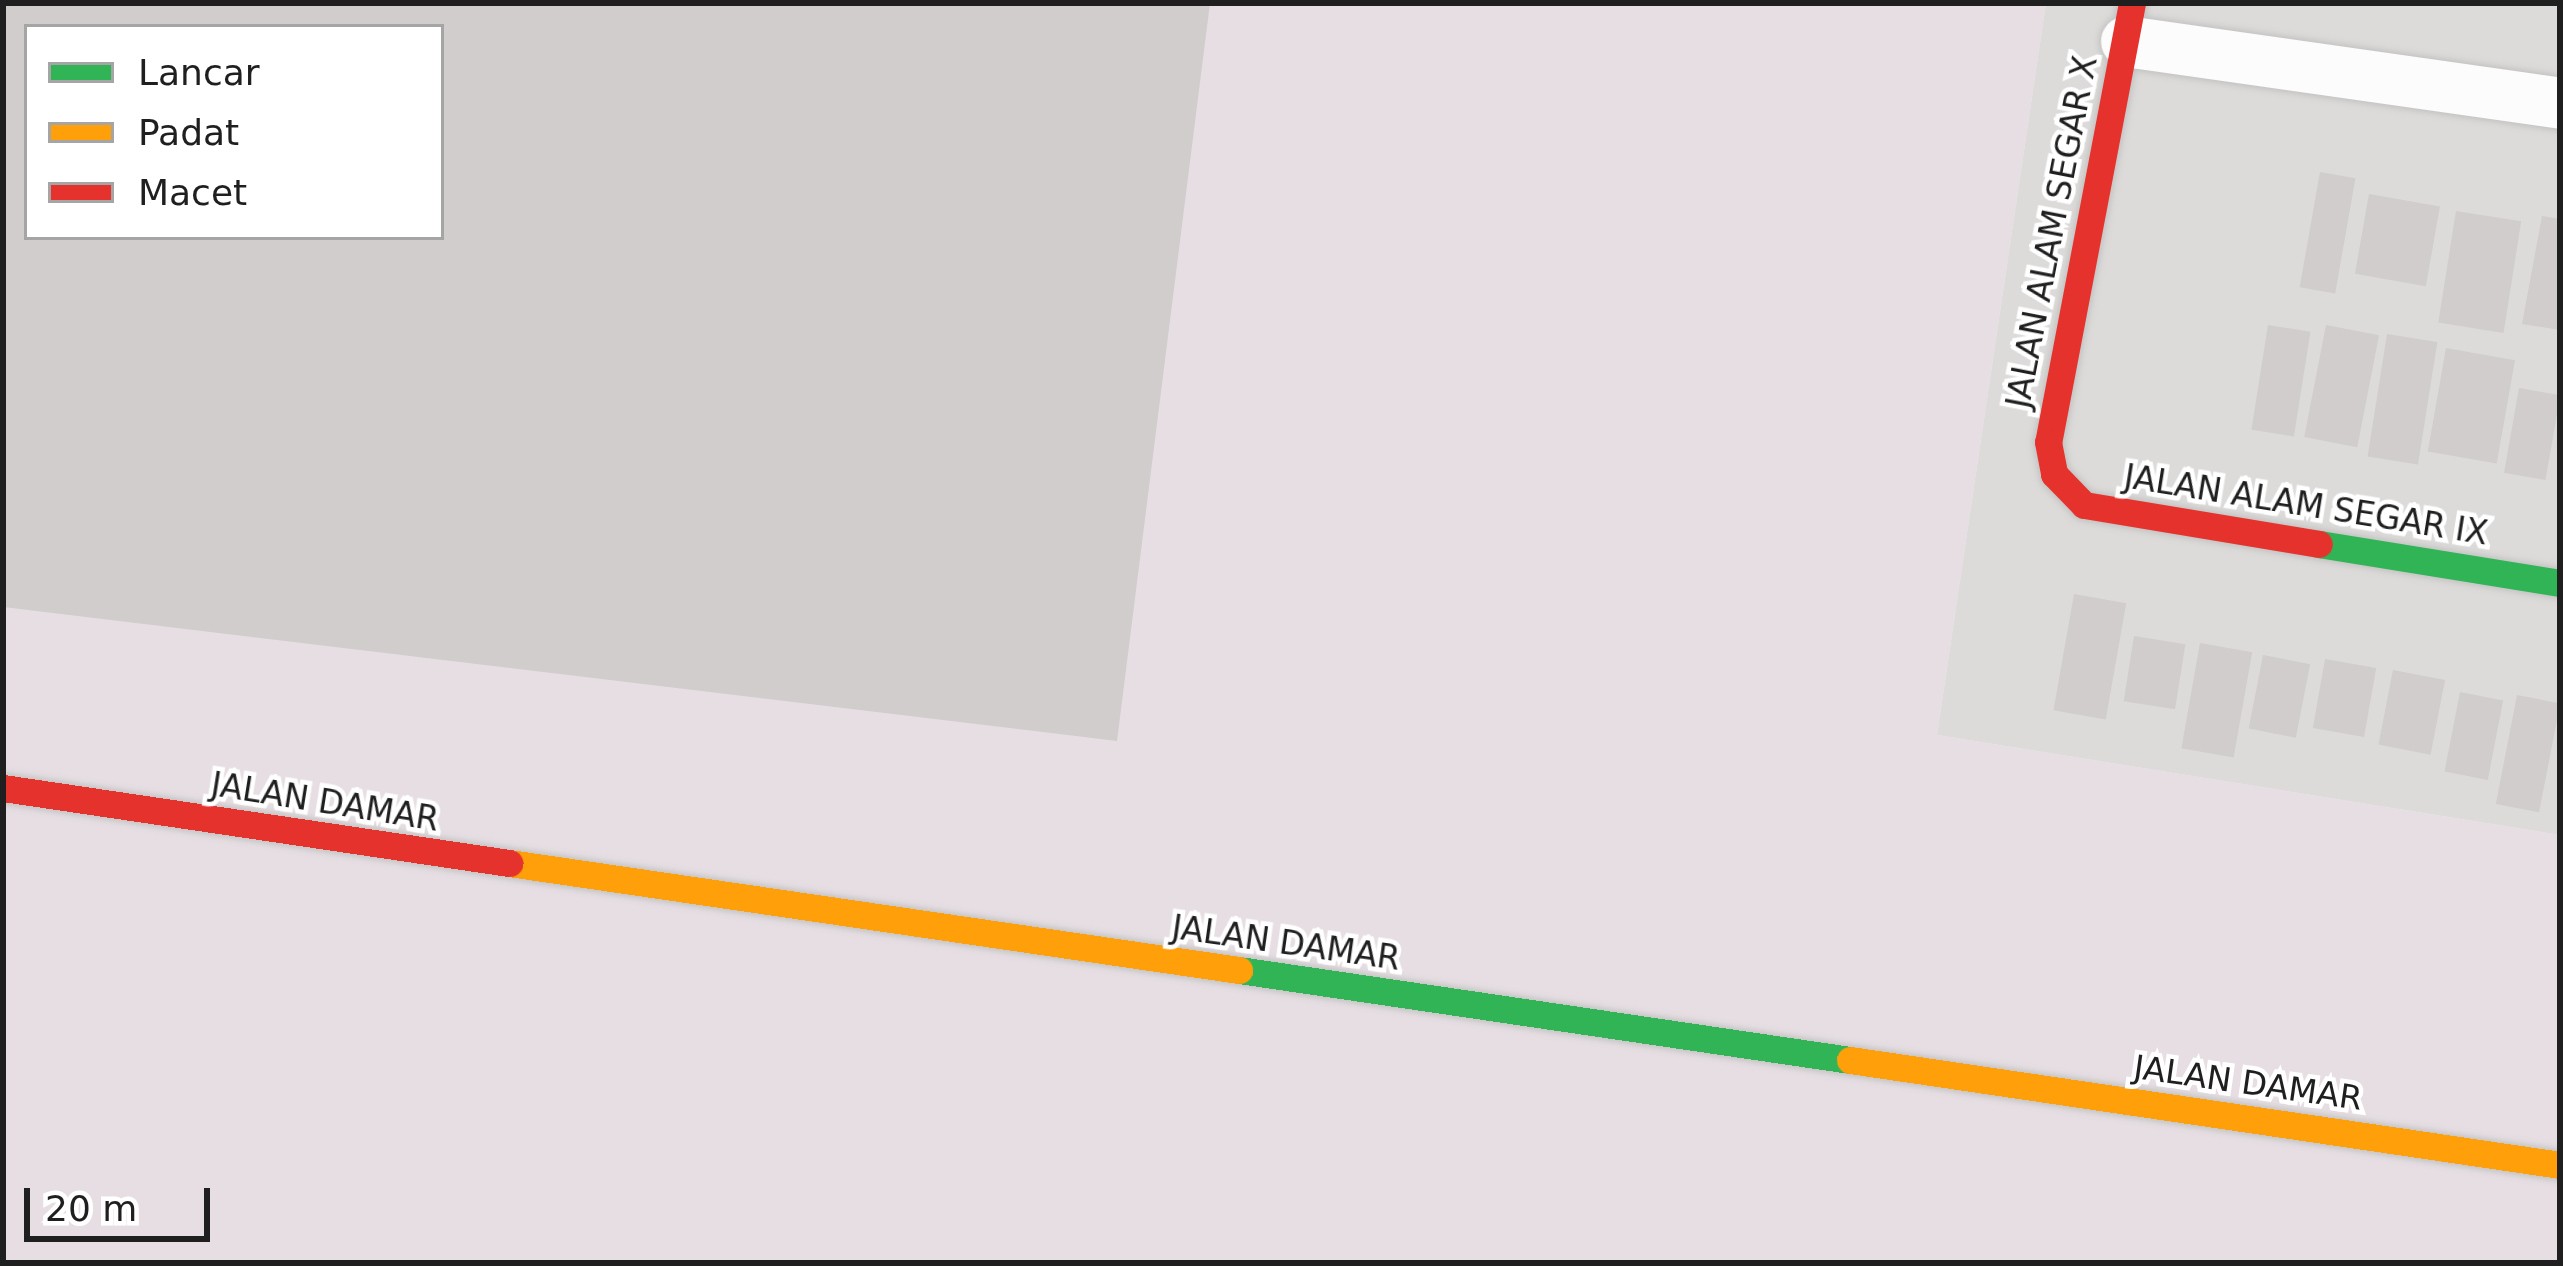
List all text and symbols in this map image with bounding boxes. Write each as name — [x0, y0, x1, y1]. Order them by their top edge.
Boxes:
legend — [24, 24, 444, 240]
text: Lancar — [138, 52, 260, 93]
street label: JALAN ALAM SEGAR X — [1998, 53, 2106, 411]
text: Padat — [138, 112, 239, 153]
text: Macet — [138, 172, 247, 213]
street label: JALAN ALAM SEGAR IX — [2121, 457, 2491, 553]
street label: JALAN DAMAR — [208, 764, 442, 840]
street label: JALAN DAMAR — [1169, 907, 1403, 979]
street label: JALAN DAMAR — [2131, 1047, 2365, 1119]
scale bar — [30, 1164, 216, 1238]
text: 20 m — [45, 1188, 137, 1229]

